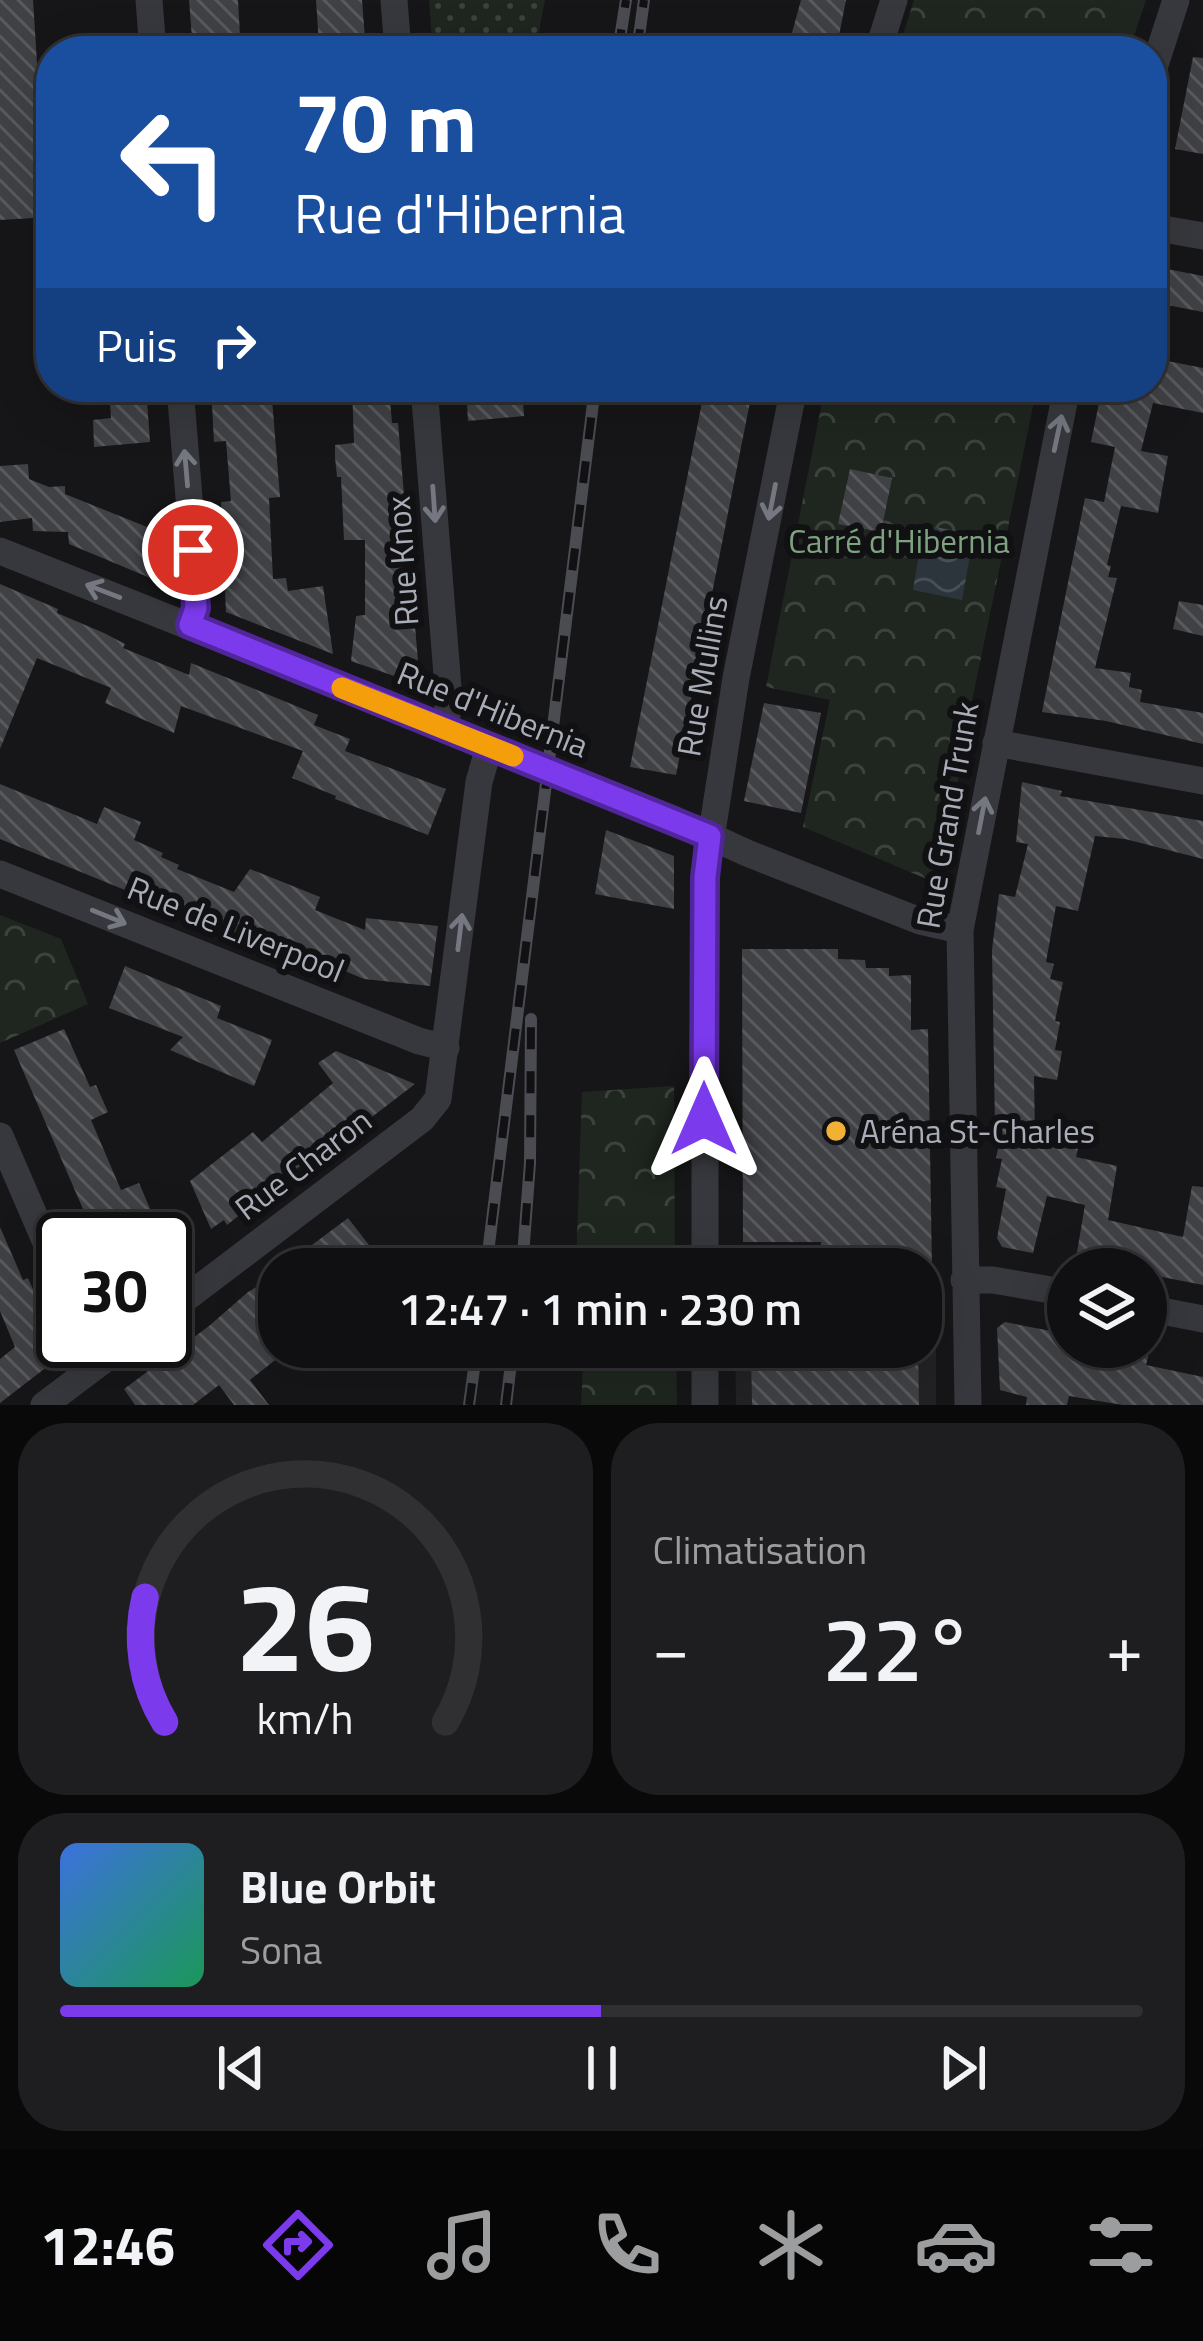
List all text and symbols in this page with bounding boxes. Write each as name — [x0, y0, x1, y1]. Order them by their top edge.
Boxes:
text: 70 m — [294, 57, 477, 185]
icon: left — [96, 84, 252, 240]
text: Rue d'Hibernia — [294, 172, 625, 254]
text: Puis — [96, 311, 177, 379]
icon: right — [201, 312, 267, 378]
one-way arrow — [1047, 414, 1070, 452]
one-way arrow — [175, 449, 198, 488]
one-way arrow — [759, 481, 782, 520]
one-way arrow — [422, 484, 445, 523]
street label: Rue Knox — [373, 494, 431, 628]
pin — [142, 499, 244, 601]
park label: Carré d'Hibernia — [788, 516, 1010, 566]
icon: arrive — [160, 517, 226, 583]
one-way arrow — [85, 579, 122, 601]
street label: Rue Mullins — [663, 592, 741, 760]
street label: Rue d'Hibernia — [390, 648, 596, 770]
street label: Rue Grand Trunk — [902, 698, 992, 932]
one-way arrow — [972, 797, 994, 836]
street label: Rue de Liverpool — [120, 863, 352, 995]
one-way arrow — [89, 908, 126, 929]
one-way arrow — [450, 913, 472, 952]
position arrow — [641, 1056, 767, 1182]
street label: Rue Charon — [224, 1096, 382, 1232]
place label: Aréna St-Charles — [860, 1106, 1095, 1156]
marker: Aréna St-Charles — [823, 1118, 849, 1144]
speed limit sign: 30 — [36, 1212, 192, 1368]
map controls — [1047, 1248, 1167, 1368]
button: layers — [1047, 1248, 1167, 1368]
text: 12:47 · 1 min · 230 m — [398, 1274, 802, 1342]
text: Climatisation — [653, 1520, 867, 1579]
text: 26 — [235, 1530, 375, 1719]
text: 22° — [822, 1579, 973, 1716]
text: − — [653, 1597, 689, 1698]
text: + — [1106, 1597, 1143, 1698]
text: km/h — [257, 1685, 354, 1751]
text: Blue Orbit — [240, 1852, 436, 1920]
text: Sona — [240, 1920, 322, 1979]
icon: previous — [208, 2035, 274, 2101]
icon: pause — [569, 2035, 635, 2101]
icon: next — [930, 2035, 996, 2101]
icon: directions — [256, 2203, 340, 2287]
icon: music — [420, 2203, 504, 2287]
icon: phone — [585, 2203, 669, 2287]
icon: climate — [749, 2203, 833, 2287]
icon: car — [914, 2203, 998, 2287]
icon: filters — [1079, 2203, 1163, 2287]
text: 12:46 — [40, 2204, 175, 2286]

